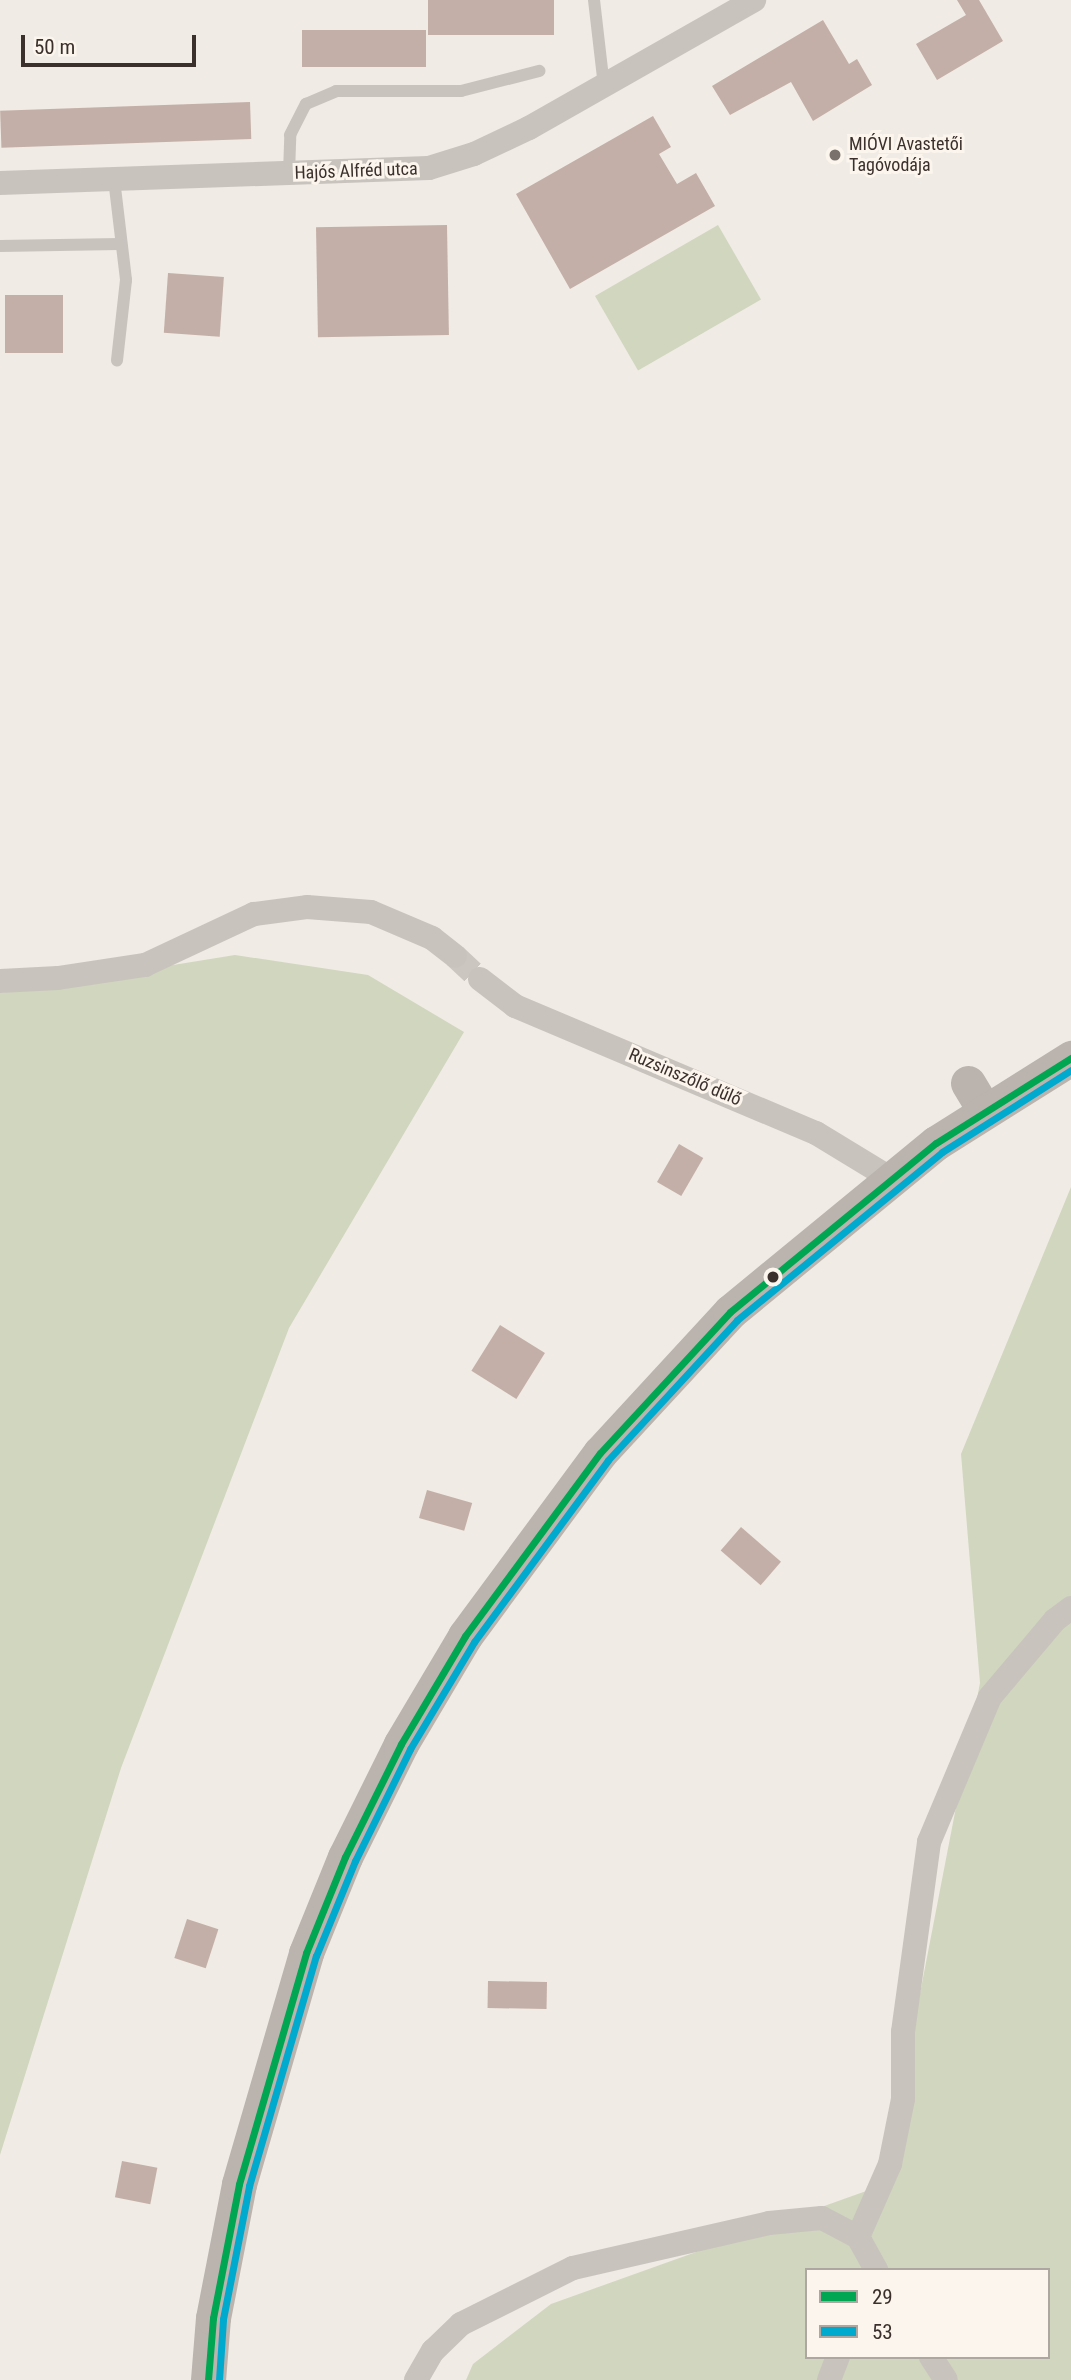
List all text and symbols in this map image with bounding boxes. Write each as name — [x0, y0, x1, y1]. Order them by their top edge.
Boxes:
scale bar — [24, 21, 200, 65]
text: 50 m — [34, 35, 75, 59]
place label: MIÓVI Avastetői Tagóvodája — [849, 134, 963, 176]
marker: MIÓVI Avastetői Tagóvodája — [827, 147, 843, 163]
street label: Hajós Alfréd utca — [294, 158, 418, 184]
street label: Ruzsinszőlő dűlő — [625, 1044, 745, 1110]
unlabelled marker — [766, 1270, 780, 1284]
legend — [805, 2268, 1050, 2359]
text: 29 — [872, 2285, 893, 2309]
text: 53 — [872, 2320, 893, 2344]

